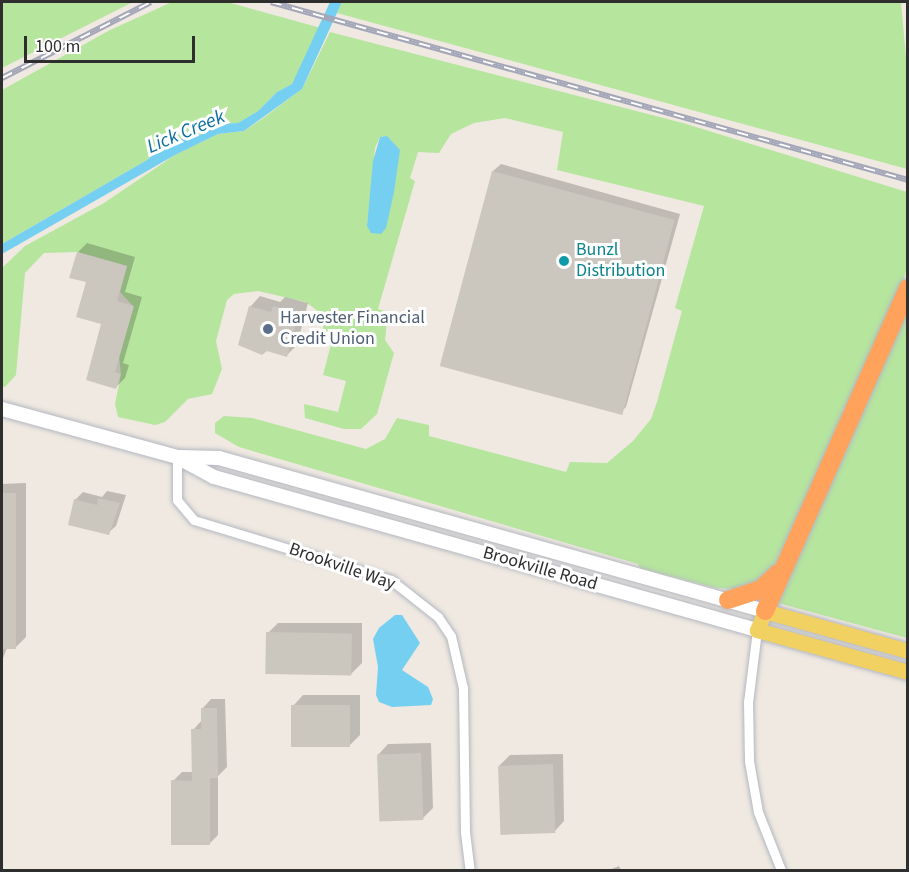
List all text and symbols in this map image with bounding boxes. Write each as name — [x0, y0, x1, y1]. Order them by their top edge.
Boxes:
scale bar — [27, 24, 198, 62]
text: 100 m — [35, 34, 80, 59]
water label: Lick Creek — [143, 105, 229, 159]
place label: Bunzl Distribution — [576, 240, 665, 282]
marker: Bunzl Distribution — [557, 254, 571, 268]
place label: Harvester Financial Credit Union — [280, 308, 425, 350]
marker: Harvester Financial Credit Union — [261, 322, 275, 336]
street label: Brookville Way — [286, 539, 398, 595]
street label: Brookville Road — [480, 542, 600, 596]

